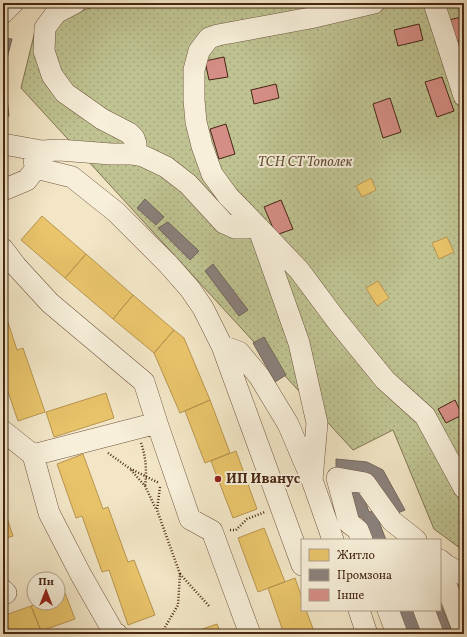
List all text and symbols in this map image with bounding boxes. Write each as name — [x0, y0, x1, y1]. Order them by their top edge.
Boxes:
park label: ТСН СТ Тополек — [258, 153, 352, 172]
place label: ИП Иванус — [226, 470, 301, 489]
marker: ИП Иванус — [213, 474, 223, 484]
legend — [301, 539, 441, 611]
text: Житло — [337, 548, 375, 564]
text: Промзона — [337, 568, 392, 584]
north arrow — [26, 571, 66, 611]
text: Пн — [38, 575, 54, 590]
text: Інше — [337, 588, 365, 604]

